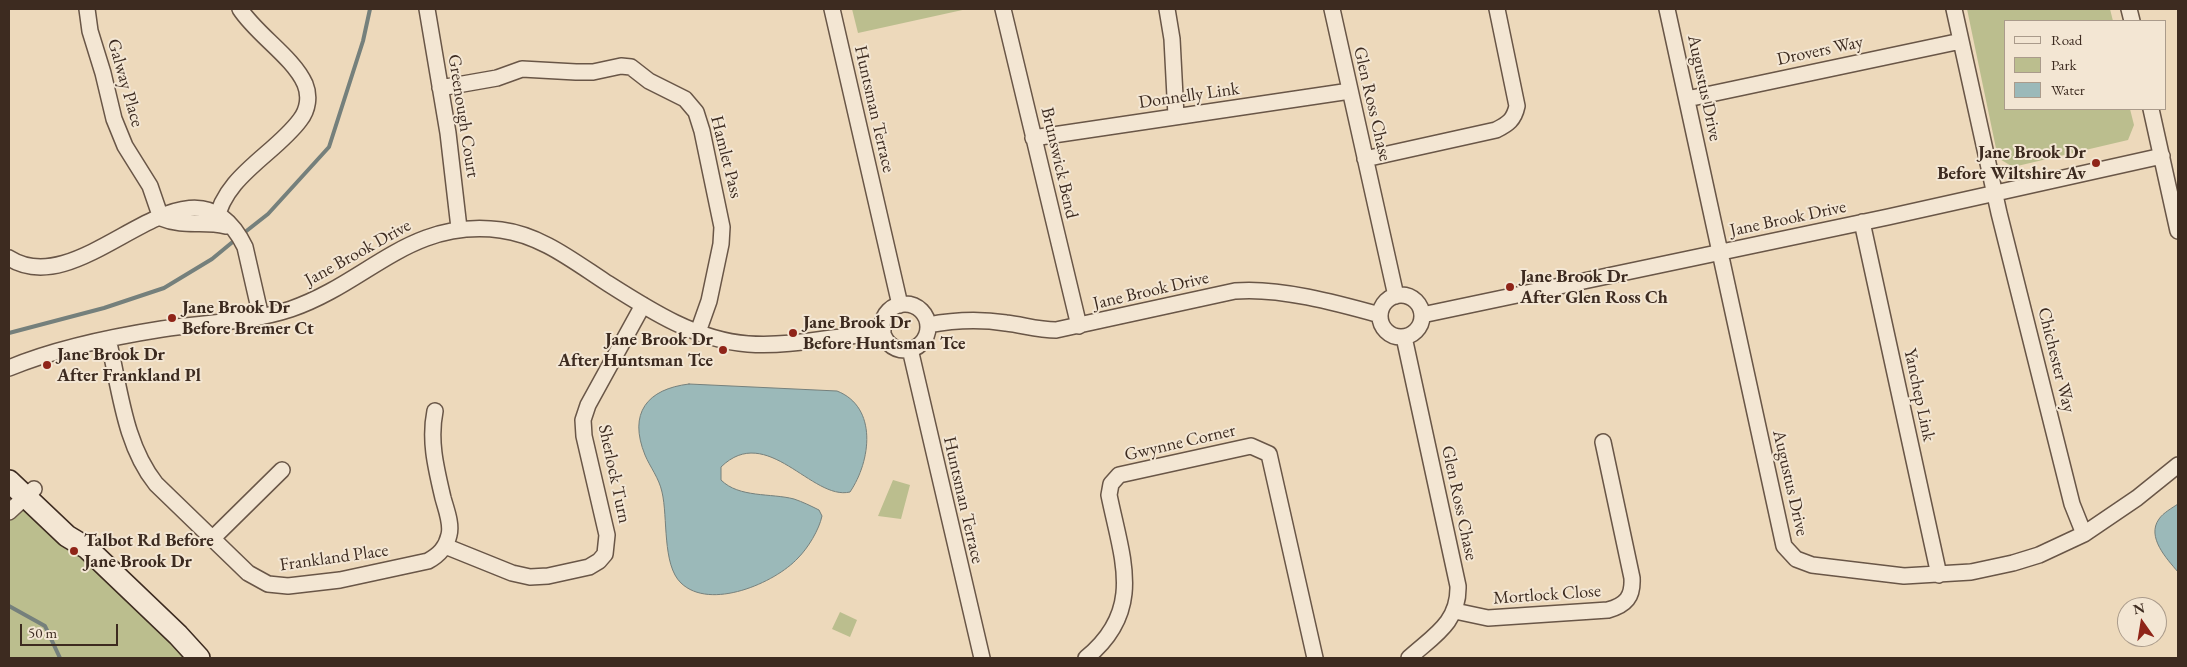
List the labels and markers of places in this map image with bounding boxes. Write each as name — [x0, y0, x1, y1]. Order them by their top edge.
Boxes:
place label: Jane Brook Dr Before Wiltshire Av — [1937, 142, 2086, 184]
marker: Jane Brook Dr Before Wiltshire Av — [2090, 157, 2102, 169]
place label: Jane Brook Dr After Glen Ross Ch — [1520, 266, 1668, 308]
marker: Jane Brook Dr After Glen Ross Ch — [1504, 281, 1516, 293]
place label: Jane Brook Dr Before Bremer Ct — [182, 297, 314, 340]
marker: Jane Brook Dr Before Bremer Ct — [166, 312, 178, 324]
place label: Jane Brook Dr Before Huntsman Tce — [803, 312, 965, 354]
marker: Jane Brook Dr Before Huntsman Tce — [787, 327, 799, 339]
place label: Jane Brook Dr After Huntsman Tce — [558, 329, 713, 372]
place label: Jane Brook Dr After Frankland Pl — [57, 344, 201, 386]
marker: Jane Brook Dr After Huntsman Tce — [717, 344, 729, 356]
marker: Jane Brook Dr After Frankland Pl — [41, 359, 53, 371]
place label: Talbot Rd Before Jane Brook Dr — [84, 530, 214, 572]
marker: Talbot Rd Before Jane Brook Dr — [68, 545, 80, 557]

